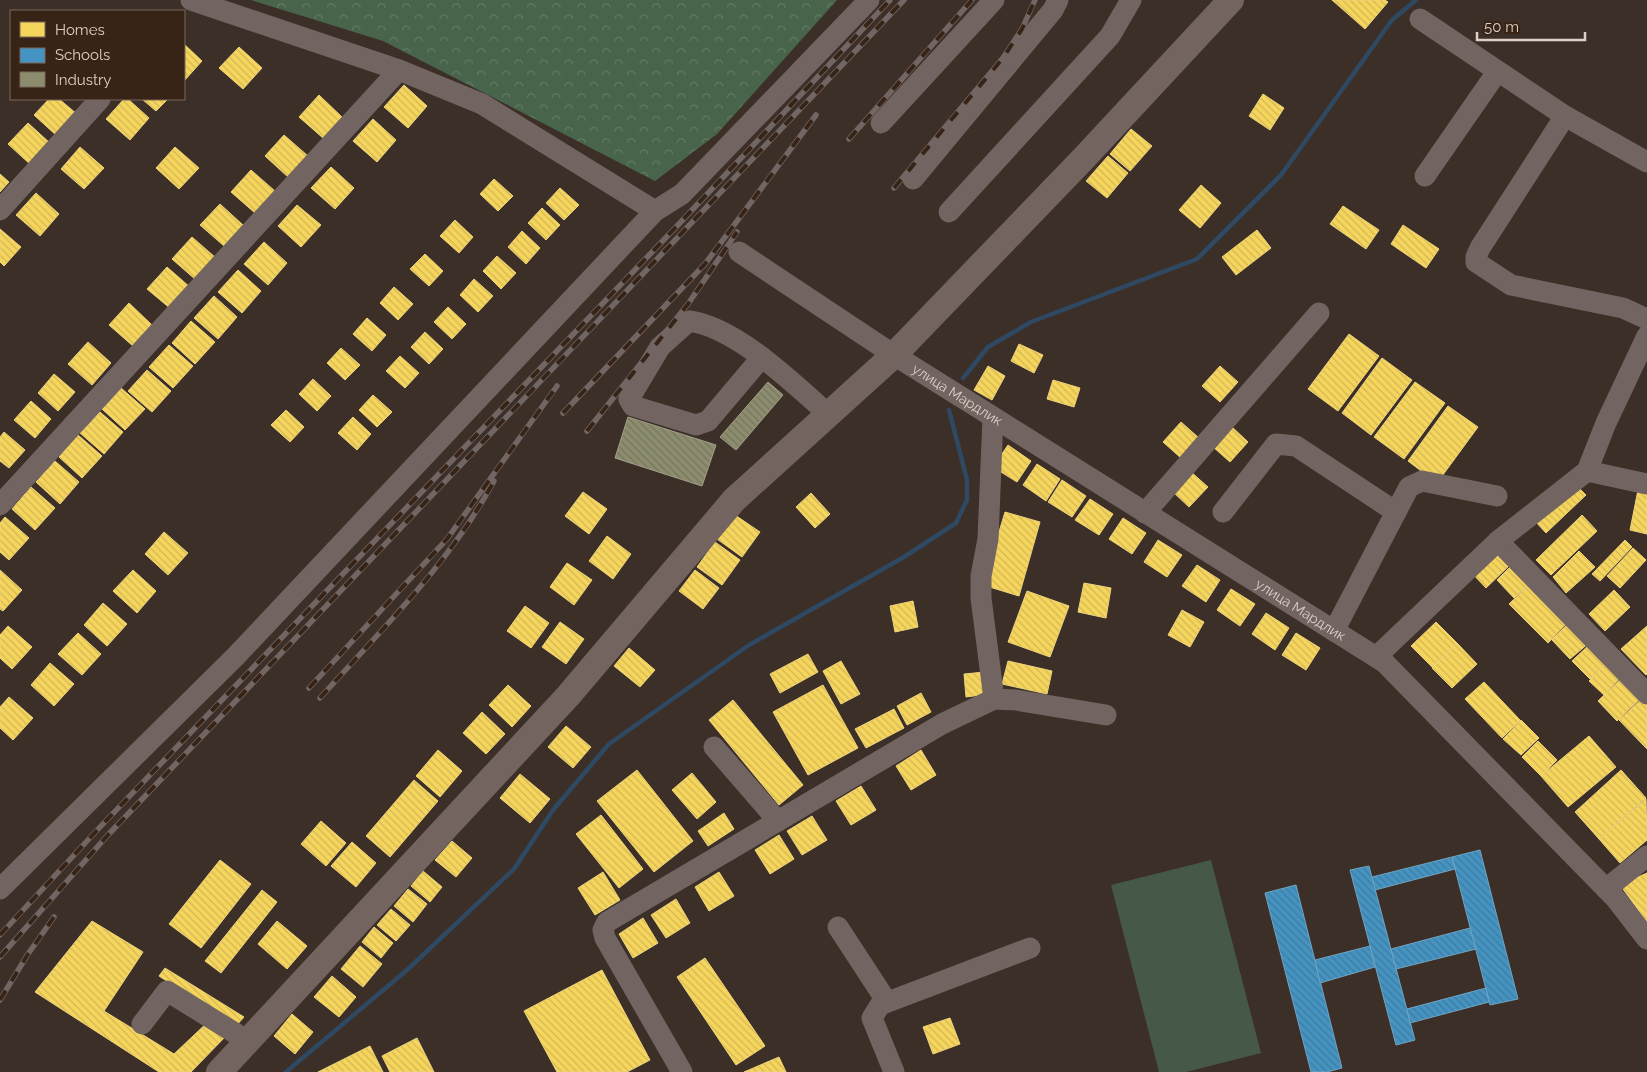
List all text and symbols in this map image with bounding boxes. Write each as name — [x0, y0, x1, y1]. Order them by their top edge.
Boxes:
legend — [10, 10, 185, 100]
scale bar — [1477, 10, 1584, 42]
text: 50 m — [1484, 18, 1519, 36]
text: Homes — [55, 21, 105, 39]
text: Schools — [55, 46, 110, 64]
text: Industry — [55, 71, 111, 89]
street label: улица Мардлик — [909, 361, 1006, 429]
street label: улица Мардлик — [1253, 576, 1349, 644]

